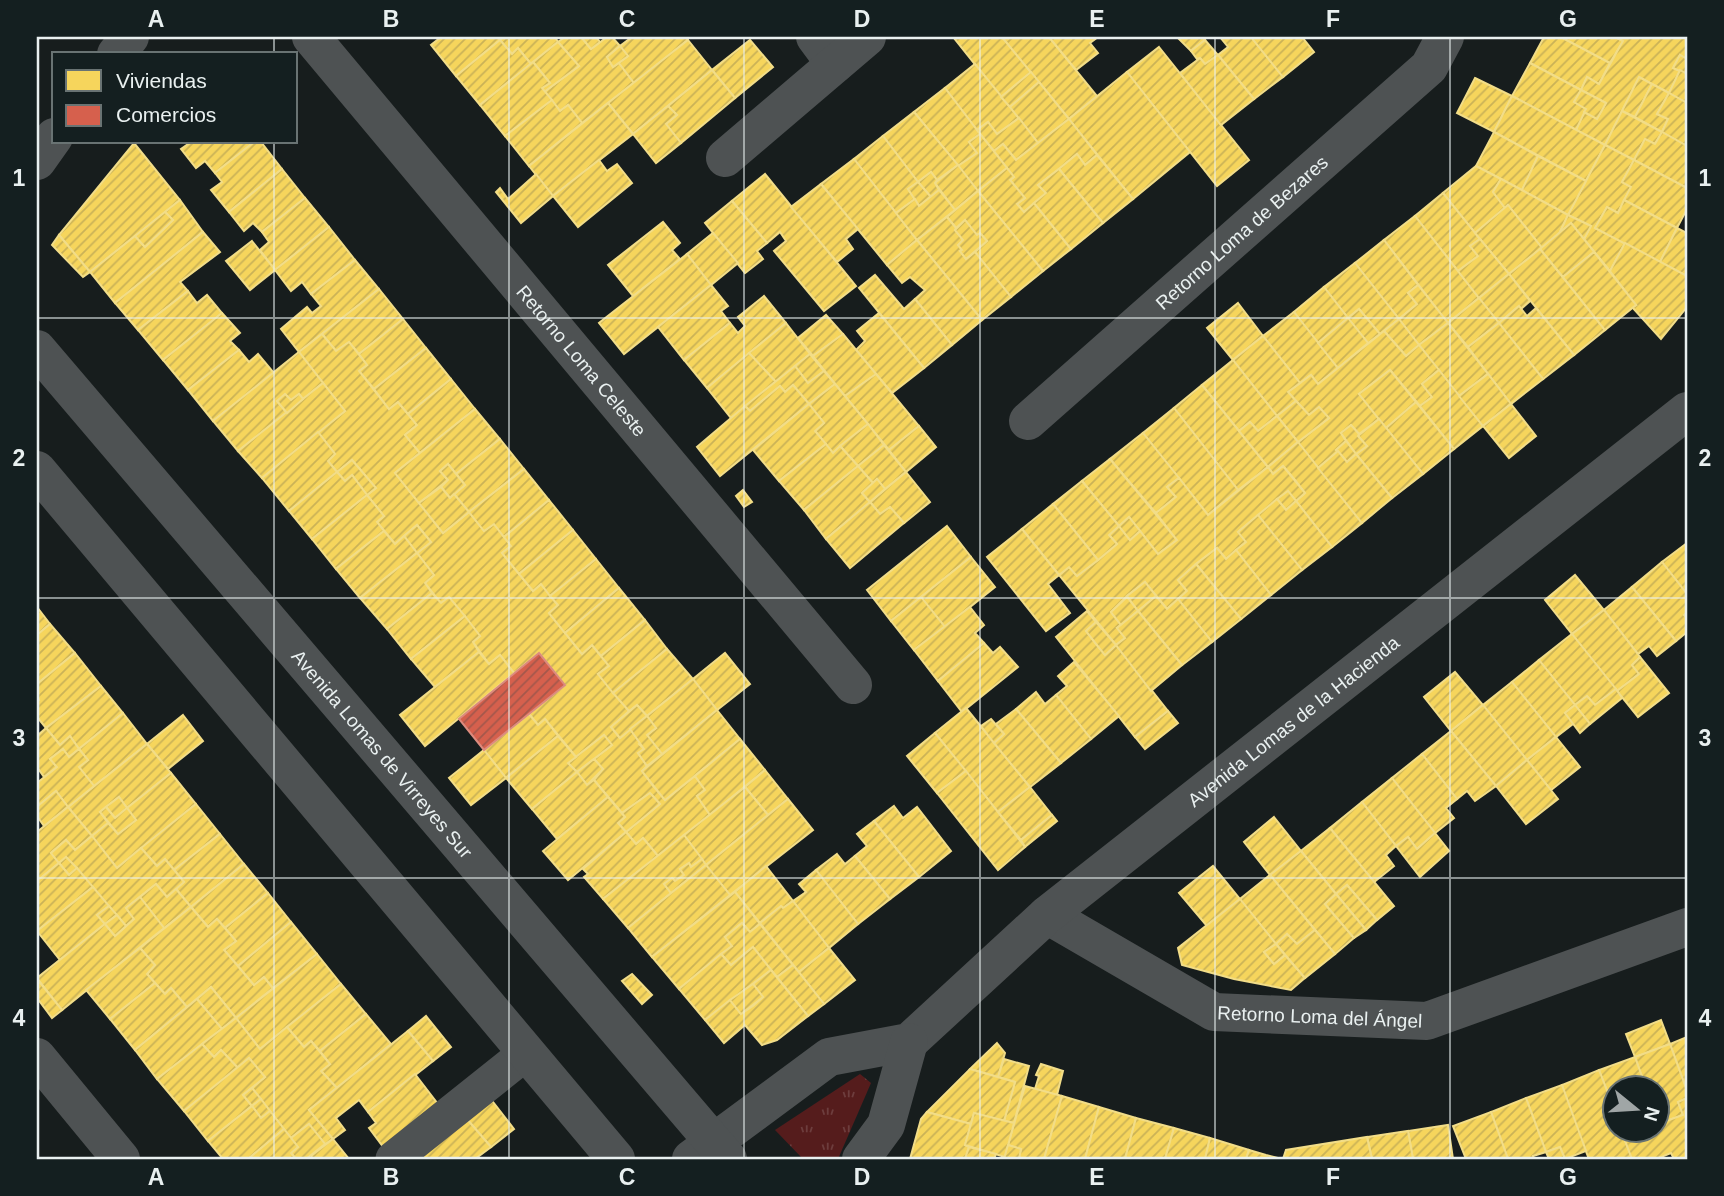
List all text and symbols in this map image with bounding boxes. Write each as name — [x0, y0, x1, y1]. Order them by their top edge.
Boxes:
text: A — [148, 6, 164, 32]
text: B — [383, 6, 399, 32]
text: C — [619, 6, 635, 32]
text: D — [854, 6, 870, 32]
text: E — [1089, 6, 1105, 32]
text: F — [1326, 6, 1340, 32]
text: G — [1559, 6, 1577, 32]
legend — [52, 52, 298, 144]
text: Viviendas — [116, 69, 207, 92]
text: Comercios — [116, 103, 216, 126]
street label: Retorno Loma de Bezares — [1152, 151, 1332, 314]
text: 1 — [13, 165, 26, 191]
text: 1 — [1699, 165, 1712, 191]
street label: Retorno Loma Celeste — [513, 281, 651, 440]
text: 2 — [13, 445, 25, 471]
text: 2 — [1699, 445, 1711, 471]
street label: Avenida Lomas de la Hacienda — [1183, 631, 1403, 811]
street label: Avenida Lomas de Virreyes Sur — [288, 645, 477, 863]
text: 3 — [13, 725, 25, 751]
text: 3 — [1699, 725, 1711, 751]
street label: Retorno Loma del Ángel — [1217, 1002, 1423, 1031]
text: 4 — [13, 1005, 26, 1031]
text: 4 — [1699, 1005, 1712, 1031]
north arrow — [1602, 1074, 1672, 1144]
text: N — [1640, 1104, 1664, 1124]
text: A — [148, 1164, 164, 1190]
text: B — [383, 1164, 399, 1190]
text: C — [619, 1164, 635, 1190]
text: D — [854, 1164, 870, 1190]
text: E — [1089, 1164, 1105, 1190]
text: F — [1326, 1164, 1340, 1190]
text: G — [1559, 1164, 1577, 1190]

